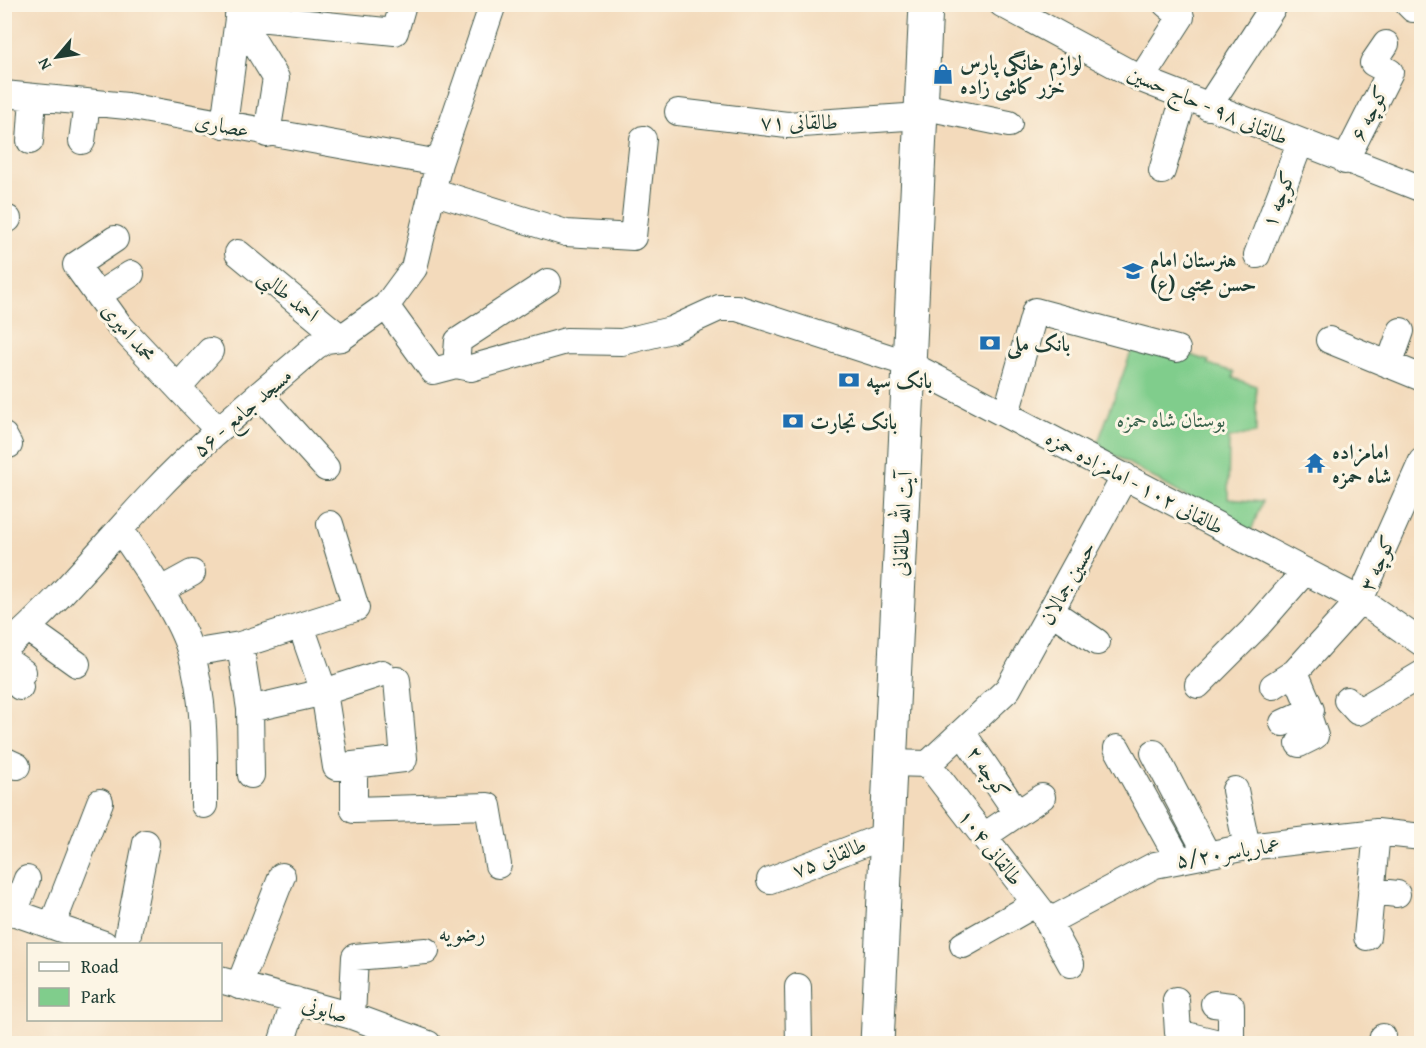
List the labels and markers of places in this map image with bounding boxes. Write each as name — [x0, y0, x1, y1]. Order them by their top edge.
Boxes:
place label: لوازم خانگی پارس خزر کاشی زاده — [960, 47, 1082, 102]
shop icon: لوازم خانگی پارس خزر کاشی زاده — [931, 62, 955, 86]
place label: هنرستان امام حسن مجتبی (ع) — [1150, 244, 1256, 301]
school or university icon: هنرستان امام حسن مجتبی (ع) — [1121, 259, 1145, 283]
place label: بانک ملی — [1006, 328, 1070, 360]
bank icon: بانک ملی — [978, 331, 1002, 355]
place label: بانک سپه — [866, 365, 932, 396]
bank icon: بانک سپه — [837, 368, 861, 392]
place label: بانک تجارت — [810, 406, 897, 437]
bank icon: بانک تجارت — [781, 409, 805, 433]
place label: امامزاده شاه حمزه — [1332, 436, 1391, 491]
temple icon: امامزاده شاه حمزه — [1303, 451, 1327, 475]

